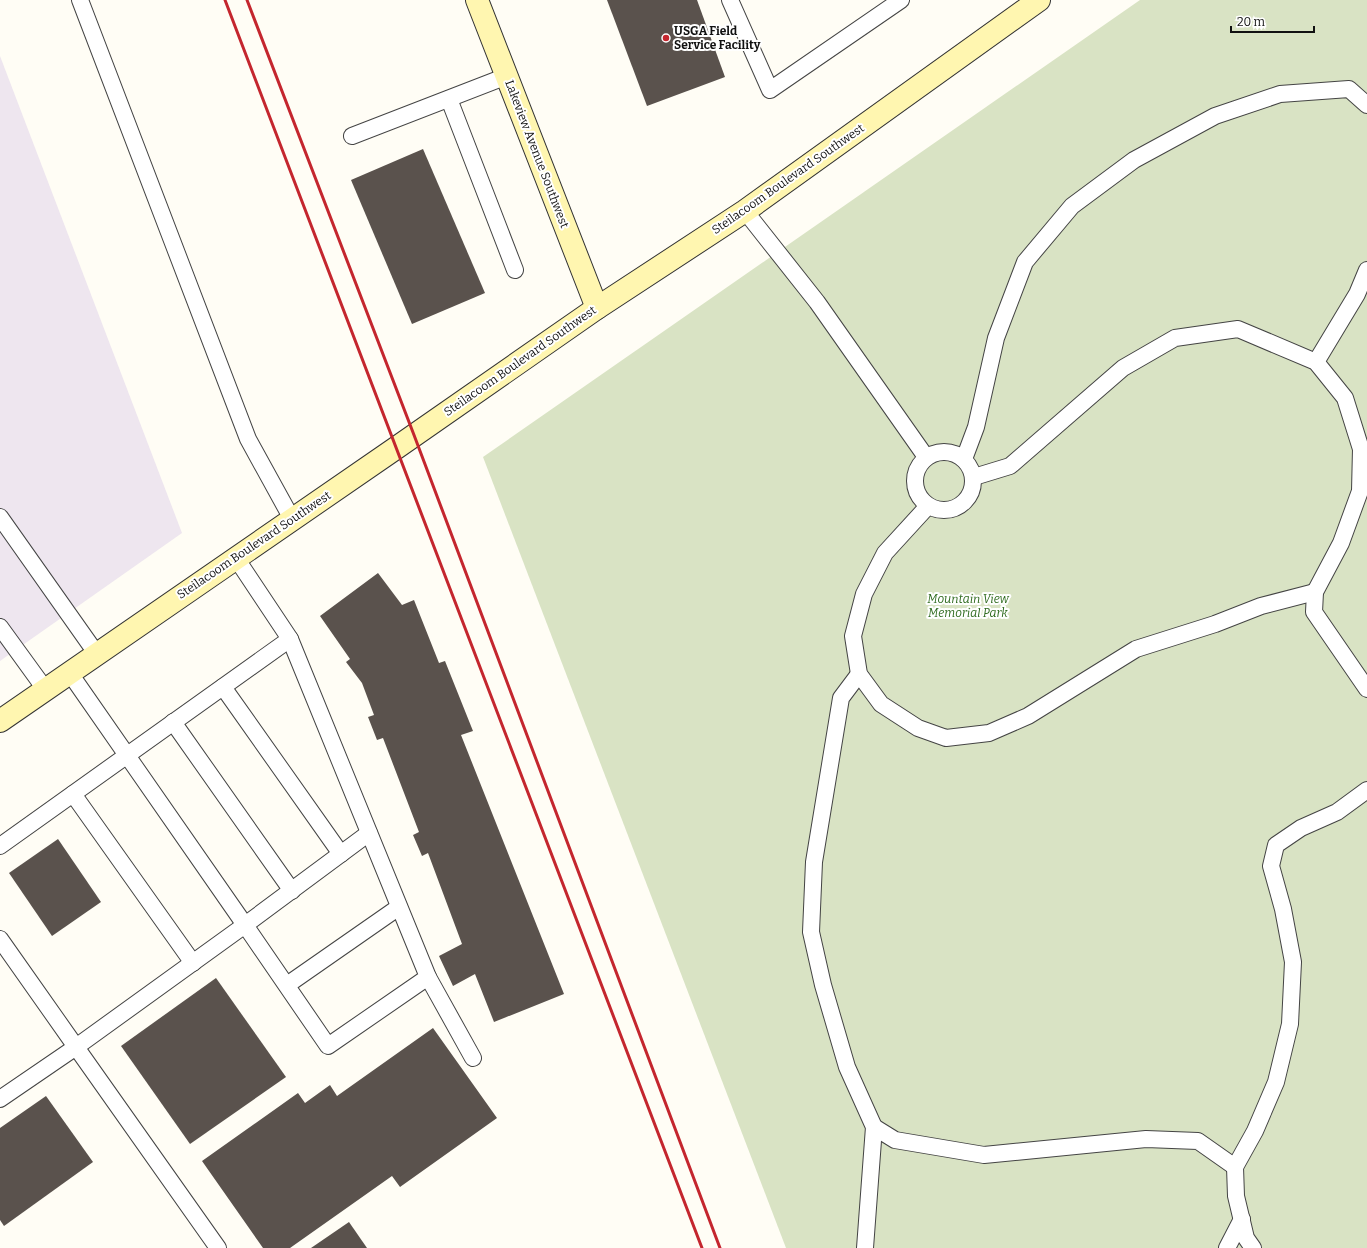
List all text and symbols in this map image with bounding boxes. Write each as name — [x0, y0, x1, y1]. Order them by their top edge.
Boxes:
scale bar — [1231, 8, 1314, 34]
text: 20 m — [1237, 15, 1266, 29]
place label: USGA Field Service Facility — [674, 24, 761, 52]
marker: USGA Field Service Facility — [661, 33, 671, 43]
street label: Lakeview Avenue Southwest — [502, 78, 572, 231]
street label: Steilacoom Boulevard Southwest — [709, 121, 867, 237]
street label: Steilacoom Boulevard Southwest — [441, 303, 599, 419]
street label: Steilacoom Boulevard Southwest — [174, 488, 334, 602]
park label: Mountain View Memorial Park — [927, 592, 1009, 620]

